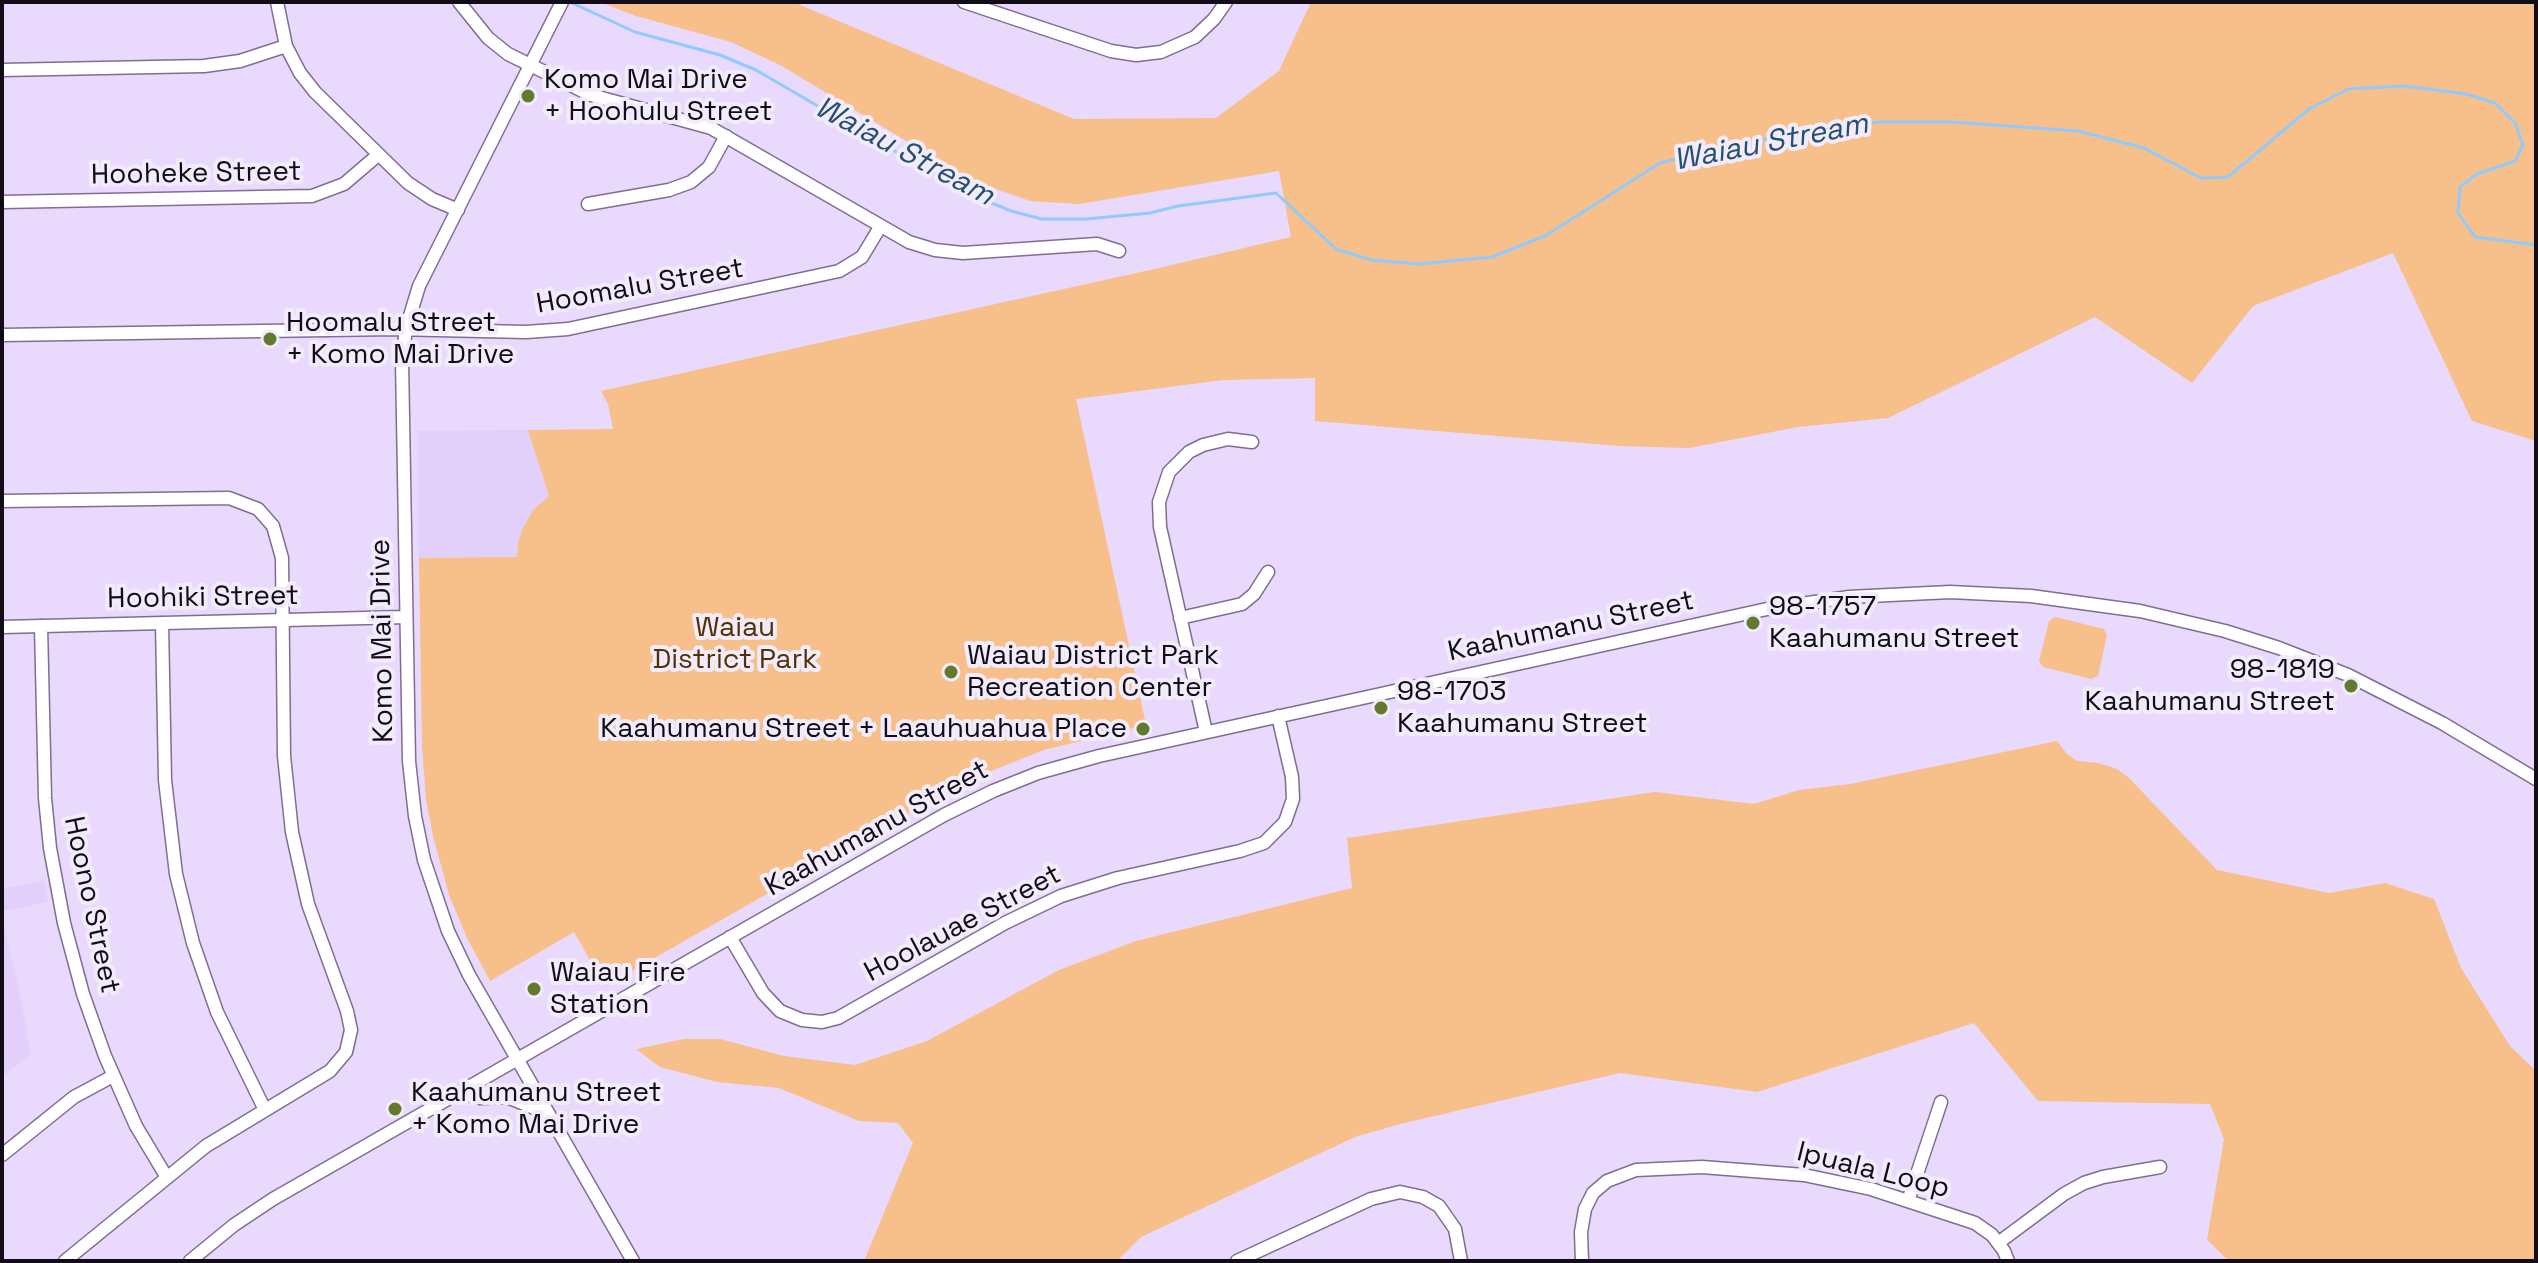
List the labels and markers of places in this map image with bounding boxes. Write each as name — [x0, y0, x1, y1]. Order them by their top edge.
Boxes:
place label: Komo Mai Drive + Hoohulu Street — [544, 63, 772, 129]
marker: Komo Mai Drive + Hoohulu Street — [519, 87, 537, 105]
place label: Hoomalu Street + Komo Mai Drive — [286, 306, 514, 372]
marker: Hoomalu Street + Komo Mai Drive — [261, 330, 279, 348]
place label: 98-1757 Kaahumanu Street — [1769, 590, 2019, 656]
marker: 98-1757 Kaahumanu Street — [1744, 614, 1762, 632]
place label: Waiau District Park Recreation Center — [967, 639, 1219, 705]
place label: 98-1819 Kaahumanu Street — [2085, 653, 2335, 719]
marker: Waiau District Park Recreation Center — [942, 663, 960, 681]
place label: 98-1703 Kaahumanu Street — [1397, 675, 1647, 741]
marker: 98-1819 Kaahumanu Street — [2342, 677, 2360, 695]
marker: 98-1703 Kaahumanu Street — [1372, 699, 1390, 717]
place label: Kaahumanu Street + Laauhuahua Place — [600, 712, 1127, 746]
marker: Kaahumanu Street + Laauhuahua Place — [1134, 720, 1152, 738]
place label: Waiau Fire Station — [550, 956, 686, 1022]
marker: Waiau Fire Station — [525, 980, 543, 998]
place label: Kaahumanu Street + Komo Mai Drive — [411, 1076, 661, 1142]
marker: Kaahumanu Street + Komo Mai Drive — [386, 1100, 404, 1118]

